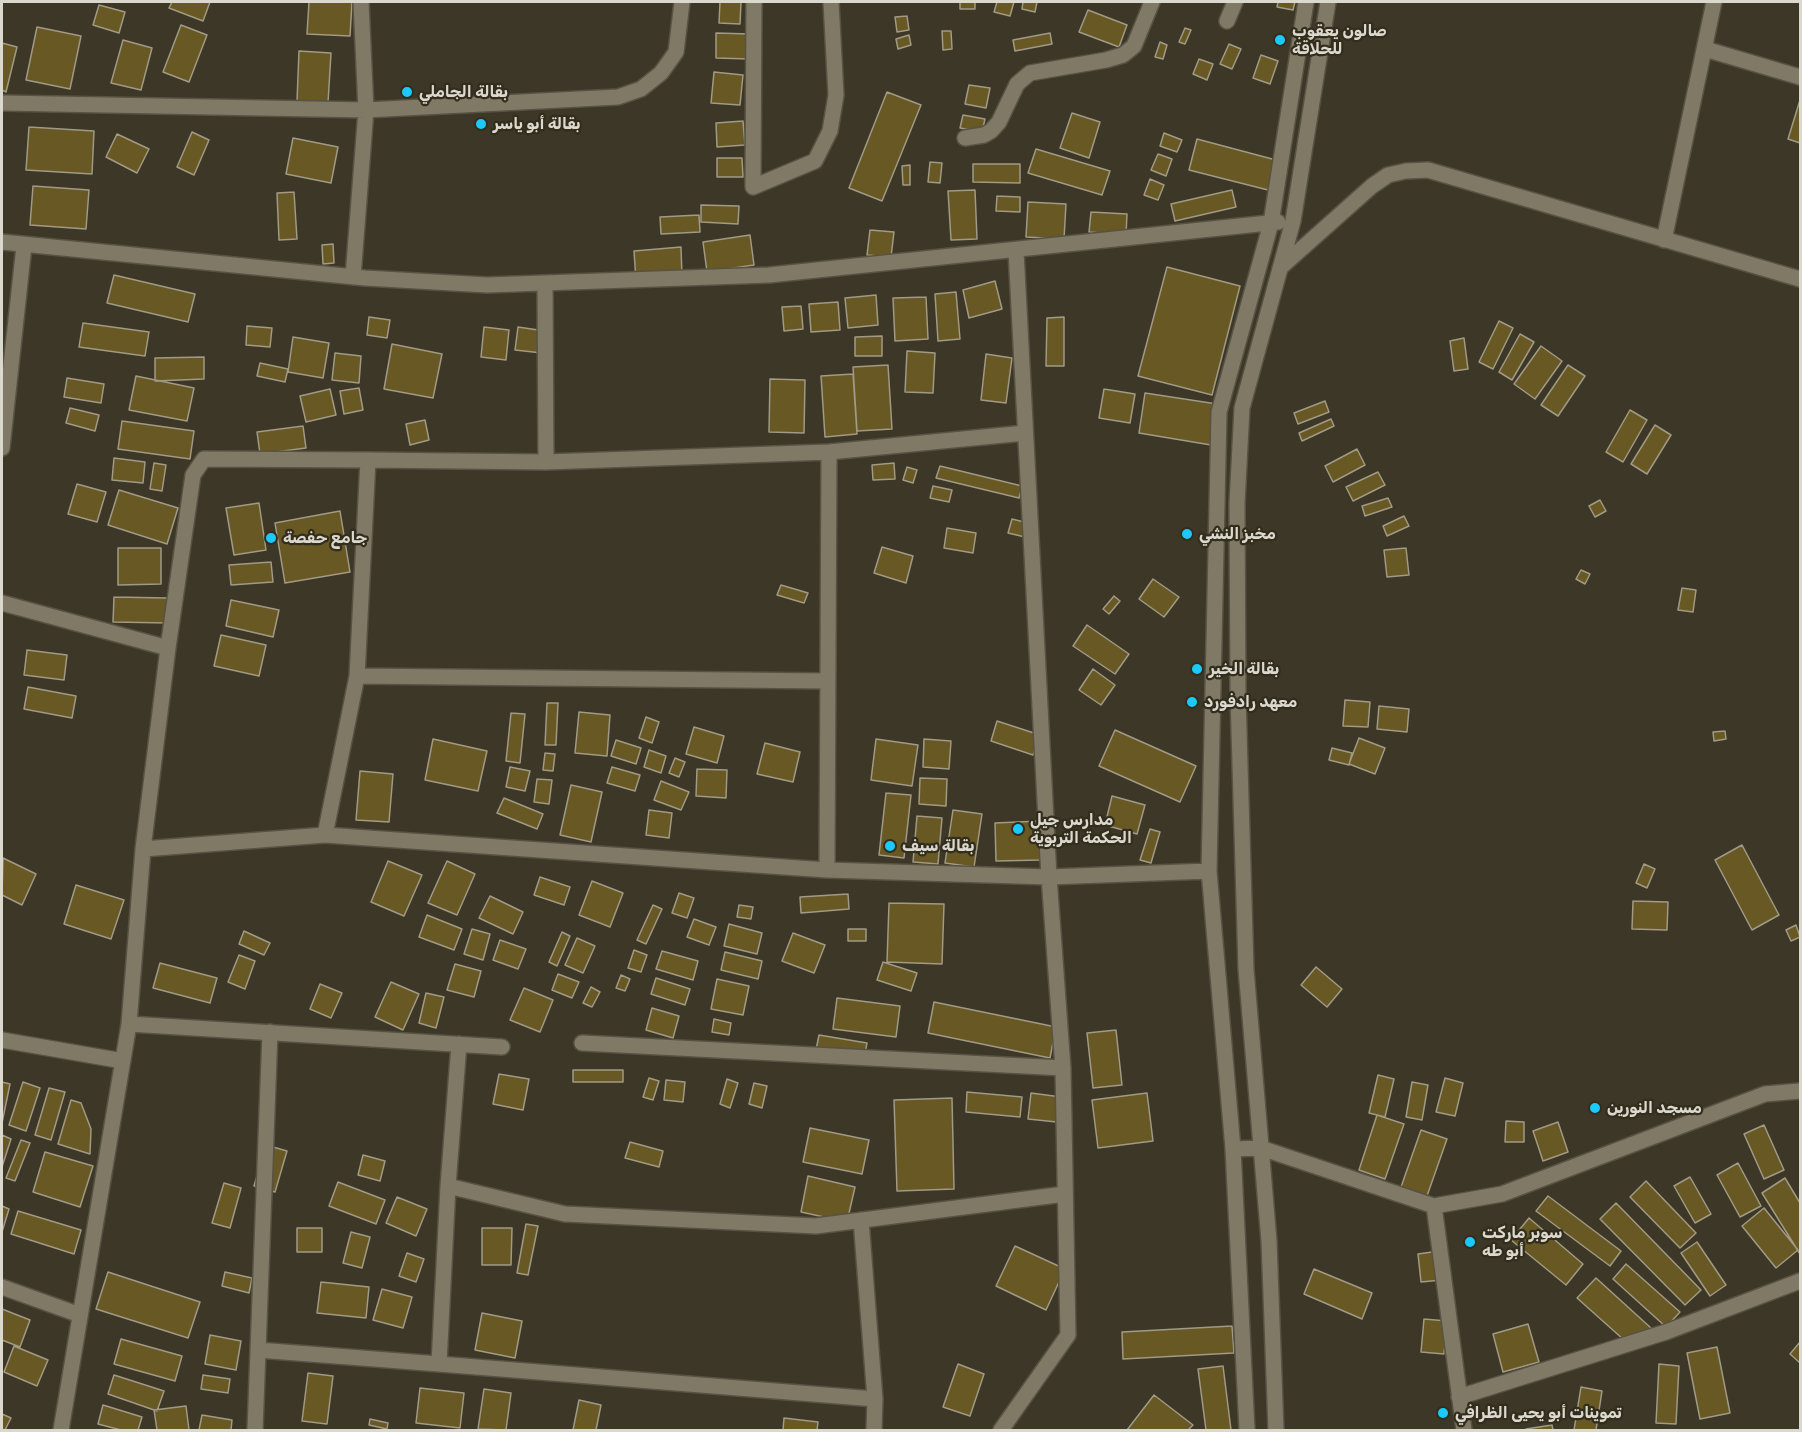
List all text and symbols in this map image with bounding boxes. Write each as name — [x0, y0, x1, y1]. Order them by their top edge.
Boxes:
place label: صالون يعقوب للحلاقة — [1292, 21, 1387, 59]
marker: صالون يعقوب للحلاقة — [1273, 33, 1287, 47]
place label: بقالة الجاملي — [419, 82, 508, 102]
marker: بقالة الجاملي — [400, 85, 414, 99]
place label: بقالة أبو ياسر — [493, 114, 581, 134]
marker: بقالة أبو ياسر — [474, 117, 488, 131]
place label: مخبز النشي — [1199, 524, 1276, 544]
marker: مخبز النشي — [1180, 527, 1194, 541]
place label: جامع حفصة — [283, 528, 367, 548]
marker: جامع حفصة — [264, 531, 278, 545]
place label: بقالة الخير — [1209, 659, 1279, 679]
marker: بقالة الخير — [1190, 662, 1204, 676]
place label: معهد رادفورد — [1204, 692, 1297, 712]
marker: معهد رادفورد — [1185, 695, 1199, 709]
place label: مدارس جيل الحكمة التربوية — [1030, 810, 1132, 848]
marker: مدارس جيل الحكمة التربوية — [1011, 822, 1025, 836]
place label: بقالة سيف — [902, 836, 975, 856]
marker: بقالة سيف — [883, 839, 897, 853]
place label: مسجد النورين — [1607, 1098, 1702, 1118]
marker: مسجد النورين — [1588, 1101, 1602, 1115]
place label: سوبر ماركت أبو طه — [1482, 1223, 1562, 1261]
marker: سوبر ماركت أبو طه — [1463, 1235, 1477, 1249]
place label: تموينات أبو يحيى الظرافي — [1455, 1403, 1622, 1423]
marker: تموينات أبو يحيى الظرافي — [1436, 1406, 1450, 1420]

